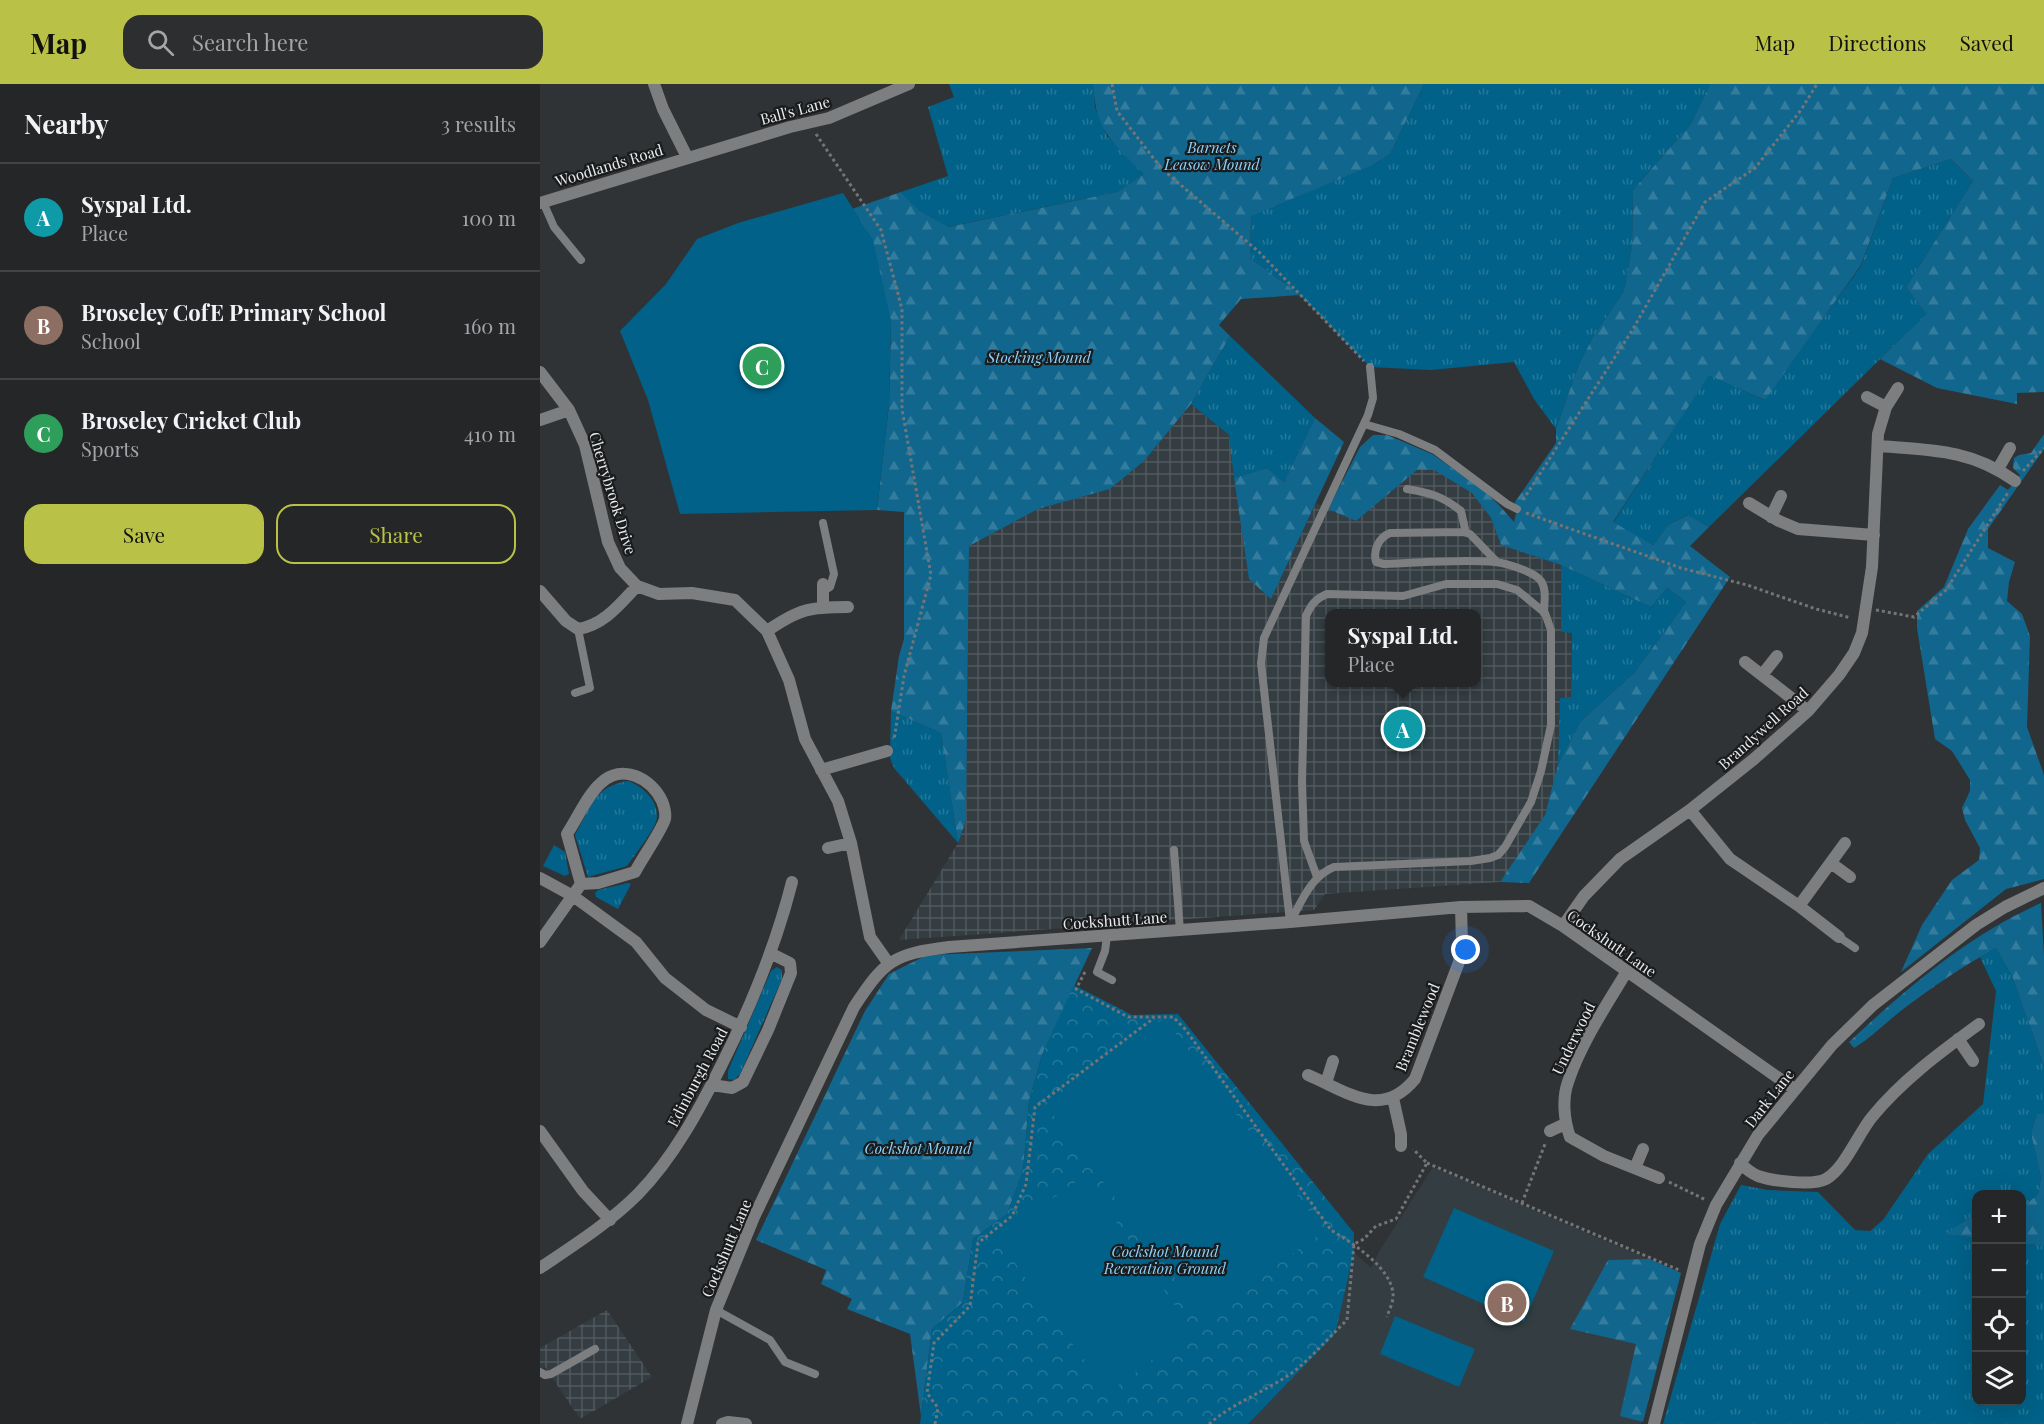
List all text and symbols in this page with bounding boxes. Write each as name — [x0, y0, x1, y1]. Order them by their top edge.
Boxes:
search box — [123, 15, 543, 69]
text: Map — [30, 24, 87, 61]
icon: search — [144, 26, 177, 59]
text: Search here — [192, 27, 308, 57]
text: Map — [1754, 28, 1795, 56]
text: Directions — [1828, 28, 1926, 56]
text: Saved — [1959, 28, 2014, 56]
street label: Ball's Lane — [758, 91, 832, 129]
text: Nearby — [24, 106, 109, 141]
text: 3 results — [441, 110, 516, 137]
park label: Barnets Leasow Mound — [1163, 137, 1261, 174]
street label: Woodlands Road — [552, 139, 666, 191]
text: Syspal Ltd. — [81, 189, 192, 219]
text: A — [37, 204, 50, 231]
text: 100 m — [462, 204, 516, 231]
text: Place — [81, 219, 128, 246]
text: Broseley CofE Primary School — [81, 297, 386, 327]
text: B — [37, 312, 50, 339]
text: 160 m — [464, 312, 516, 339]
text: School — [81, 327, 141, 354]
pin: C — [742, 344, 782, 388]
park label: Stocking Mound — [986, 347, 1092, 367]
text: Broseley Cricket Club — [81, 405, 301, 435]
text: C — [36, 420, 51, 447]
text: 410 m — [464, 420, 516, 447]
street label: Cherrybrook Drive — [585, 429, 641, 557]
text: Sports — [81, 435, 139, 462]
button: Save — [24, 504, 264, 564]
button: Share — [276, 504, 516, 564]
popup — [1325, 609, 1481, 687]
text: Syspal Ltd. — [1348, 620, 1458, 650]
text: Place — [1348, 650, 1395, 677]
street label: Brandywell Road — [1714, 682, 1812, 774]
pin: A — [1384, 706, 1422, 752]
street label: Cockshutt Lane — [1563, 905, 1661, 981]
street label: Cockshutt Lane — [1062, 906, 1168, 934]
your location — [1451, 935, 1480, 964]
street label: Bramblewood — [1390, 980, 1444, 1074]
street label: Underwood — [1547, 998, 1599, 1078]
street label: Edinburgh Road — [662, 1024, 732, 1130]
street label: Dark Lane — [1740, 1065, 1798, 1131]
park label: Cockshot Mound — [865, 1138, 972, 1158]
map controls — [1972, 1190, 2026, 1406]
button: + — [1972, 1190, 2026, 1244]
street label: Cockshutt Lane — [696, 1196, 756, 1300]
park label: Cockshot Mound Recreation Ground — [1103, 1241, 1227, 1278]
button: − — [1972, 1244, 2026, 1298]
pin: B — [1488, 1280, 1526, 1326]
button: locate — [1972, 1298, 2026, 1352]
button: layers — [1972, 1352, 2026, 1406]

